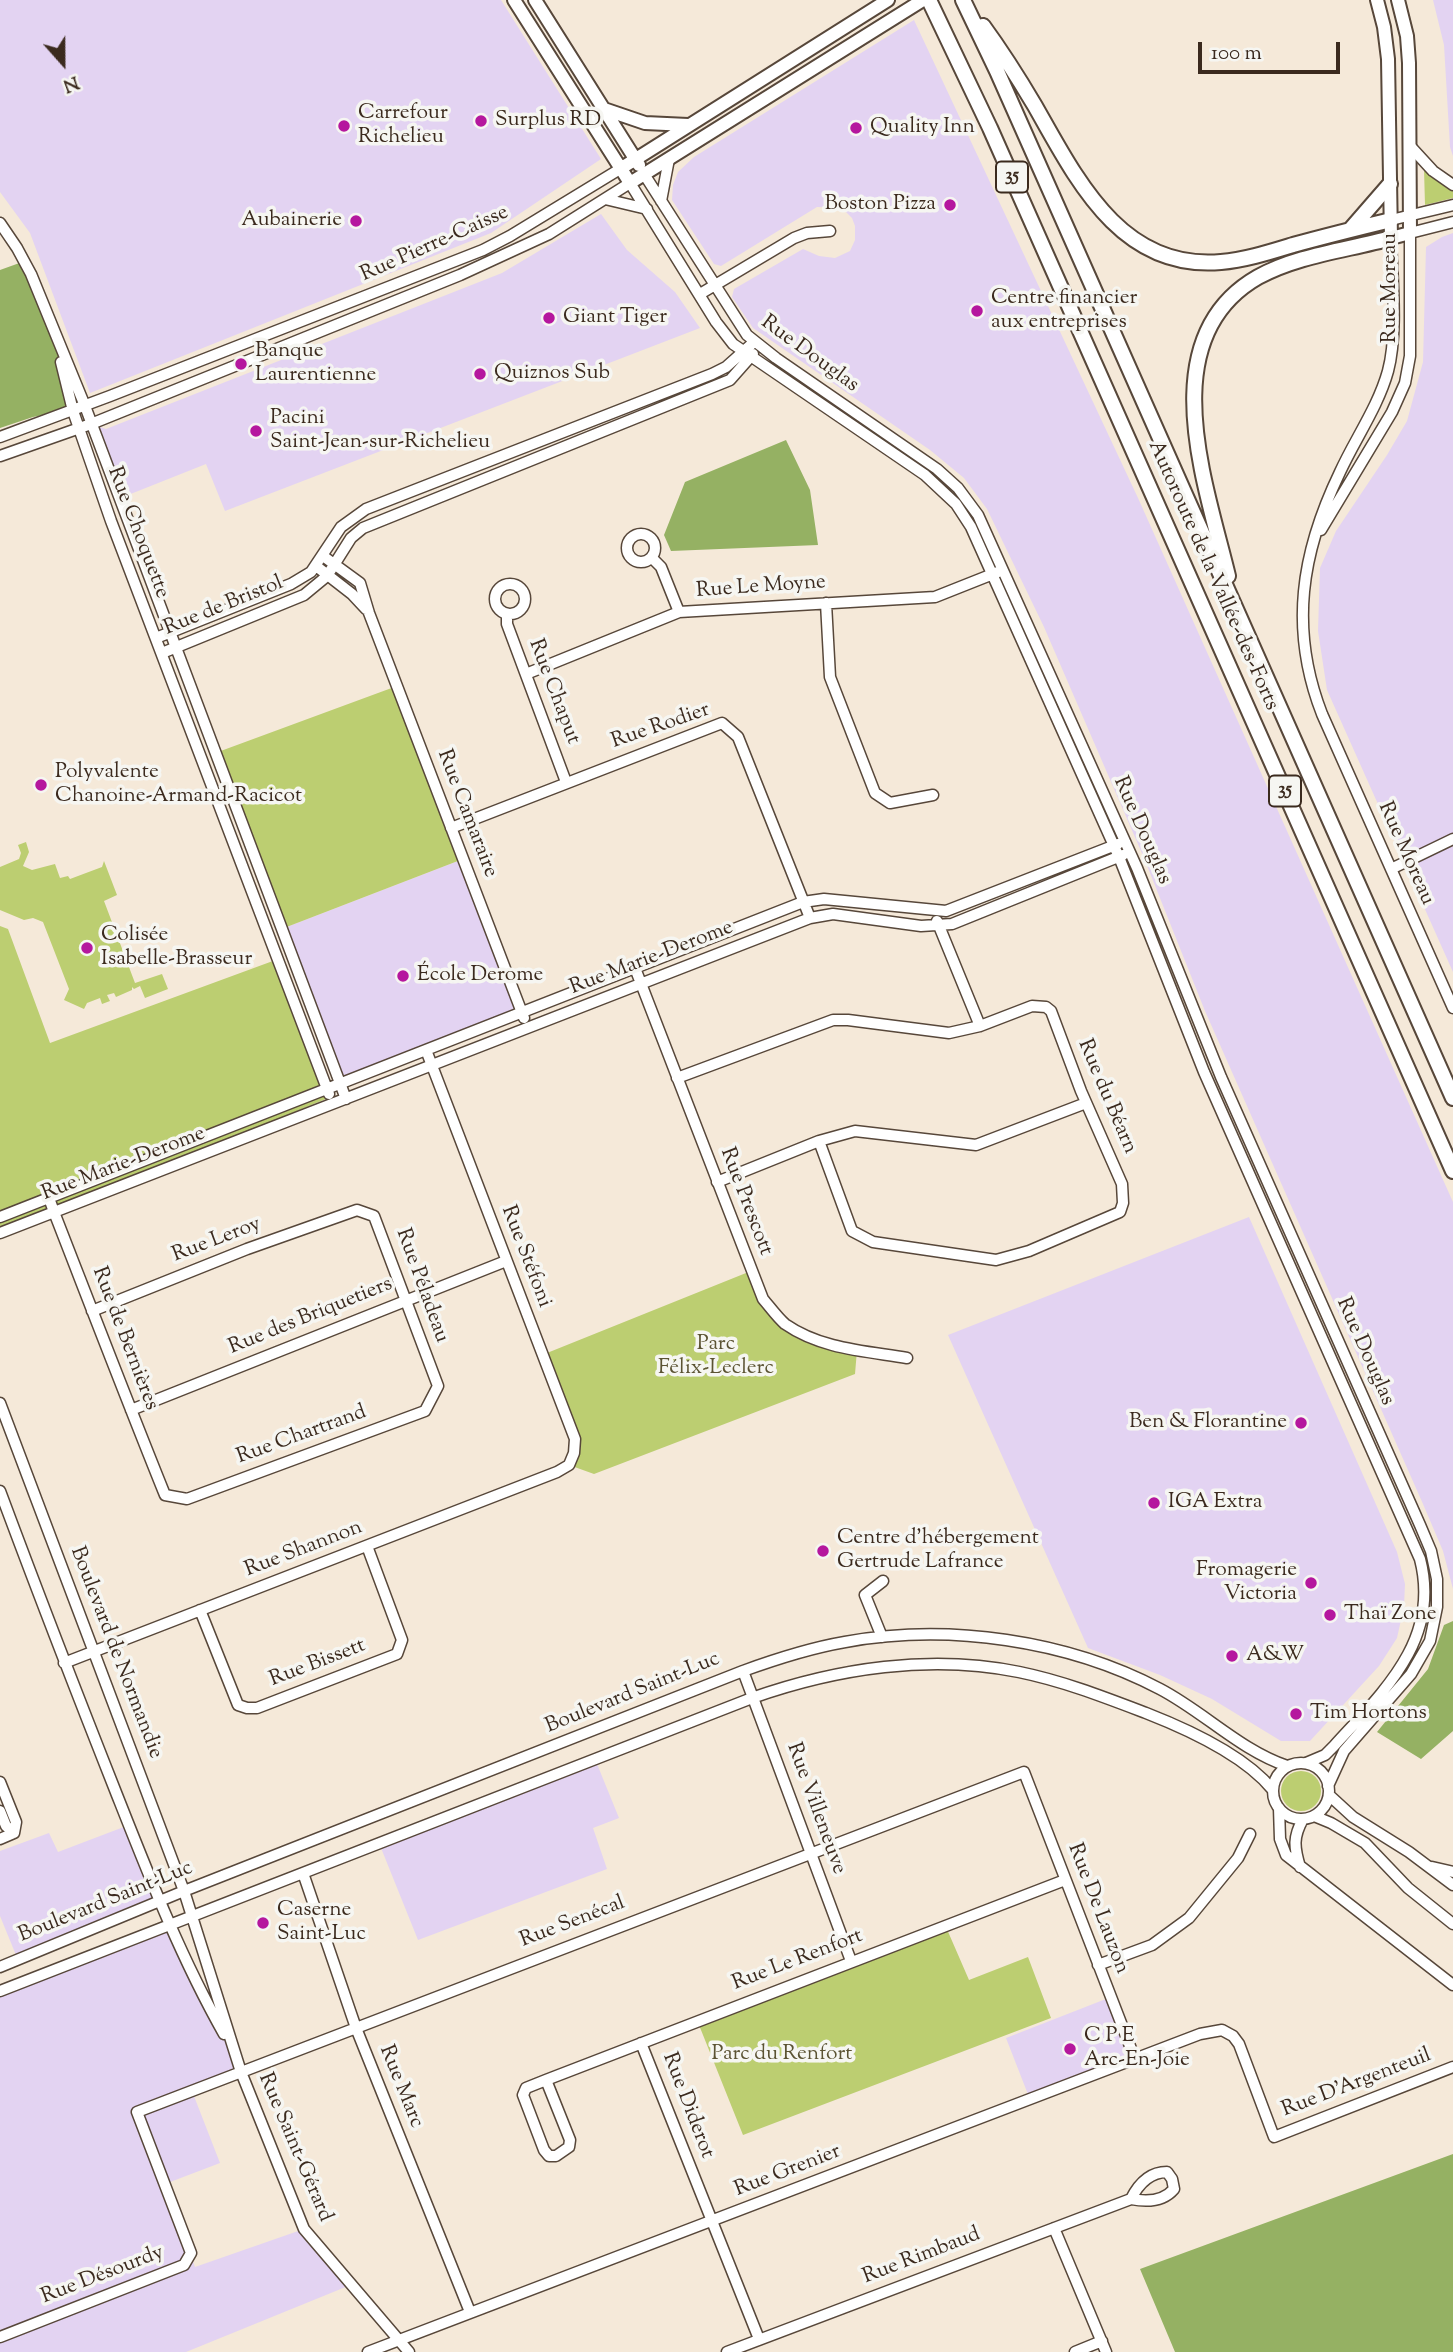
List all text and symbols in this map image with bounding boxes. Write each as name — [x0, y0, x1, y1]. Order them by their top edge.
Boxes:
north arrow — [28, 28, 98, 98]
scale bar — [1201, 28, 1343, 72]
text: 100 m — [1211, 39, 1262, 69]
text: N — [59, 68, 83, 98]
place label: Carrefour Richelieu — [358, 101, 448, 151]
place label: Surplus RD — [495, 108, 601, 134]
marker: Surplus RD — [473, 113, 489, 129]
place label: Quality Inn — [870, 115, 975, 141]
marker: Carrefour Richelieu — [336, 118, 352, 134]
marker: Quality Inn — [848, 120, 864, 136]
road number: 35 — [996, 162, 1028, 192]
place label: Boston Pizza — [824, 192, 936, 218]
marker: Boston Pizza — [942, 197, 958, 213]
street label: Rue Pierre-Caisse — [357, 201, 513, 289]
place label: Aubainerie — [241, 208, 342, 234]
marker: Aubainerie — [348, 213, 364, 229]
street label: Rue Moreau — [1378, 233, 1404, 343]
place label: Centre financier aux entreprises — [991, 286, 1137, 336]
marker: Centre financier aux entreprises — [969, 303, 985, 319]
place label: Giant Tiger — [563, 305, 667, 331]
marker: Giant Tiger — [541, 310, 557, 326]
street label: Rue Douglas — [755, 311, 863, 399]
place label: Banque Laurentienne — [255, 339, 376, 389]
marker: Banque Laurentienne — [233, 356, 249, 372]
place label: Quiznos Sub — [494, 361, 610, 387]
marker: Quiznos Sub — [472, 366, 488, 382]
place label: Pacini Saint-Jean-sur-Richelieu — [270, 406, 490, 456]
marker: Pacini Saint-Jean-sur-Richelieu — [248, 423, 264, 439]
street label: Autoroute de la Vallée-des-Forts — [1141, 437, 1283, 715]
street label: Rue Choquette — [100, 464, 174, 602]
street label: Rue Le Moyne — [695, 571, 827, 605]
street label: Rue de Bristol — [161, 572, 287, 642]
street label: Rue Chaput — [521, 636, 585, 748]
street label: Rue Rodier — [609, 698, 713, 756]
street label: Rue Camaraire — [430, 746, 502, 882]
place label: Polyvalente Chanoine-Armand-Racicot — [55, 760, 302, 810]
street label: Rue Douglas — [1106, 773, 1176, 889]
road number: 35 — [1269, 776, 1301, 806]
marker: Polyvalente Chanoine-Armand-Racicot — [33, 777, 49, 793]
street label: Rue Moreau — [1371, 798, 1439, 910]
street label: Rue Marie-Derome — [567, 916, 737, 1002]
place label: Colisée Isabelle-Brasseur — [101, 923, 252, 973]
marker: Colisée Isabelle-Brasseur — [79, 940, 95, 956]
place label: École Derome — [417, 963, 543, 989]
marker: École Derome — [395, 968, 411, 984]
street label: Rue du Béarn — [1071, 1036, 1141, 1158]
street label: Rue Marie-Derome — [39, 1122, 209, 1208]
street label: Rue Prescott — [713, 1144, 777, 1260]
street label: Rue Stéfoni — [494, 1203, 556, 1311]
street label: Rue Leroy — [169, 1213, 265, 1269]
street label: Rue Péladeau — [389, 1225, 453, 1347]
street label: Rue de Bernières — [85, 1264, 163, 1414]
street label: Rue des Briquetiers — [226, 1273, 396, 1361]
street label: Rue Douglas — [1329, 1294, 1399, 1410]
park label: Parc Félix-Leclerc — [658, 1332, 774, 1382]
street label: Rue Chartrand — [234, 1401, 370, 1471]
place label: Ben & Florantine — [1129, 1410, 1287, 1436]
marker: Ben & Florantine — [1293, 1415, 1309, 1431]
place label: IGA Extra — [1168, 1490, 1262, 1516]
marker: IGA Extra — [1146, 1495, 1162, 1511]
street label: Rue Shannon — [242, 1516, 366, 1584]
place label: Centre d'hébergement Gertrude Lafrance — [837, 1526, 1039, 1576]
street label: Boulevard de Normandie — [63, 1543, 167, 1763]
marker: Centre d'hébergement Gertrude Lafrance — [815, 1543, 831, 1559]
place label: Fromagerie Victoria — [1196, 1558, 1297, 1608]
marker: Fromagerie Victoria — [1303, 1575, 1319, 1591]
place label: Thaï Zone — [1344, 1602, 1437, 1628]
marker: Thaï Zone — [1322, 1607, 1338, 1623]
street label: Rue Bissett — [267, 1634, 369, 1694]
place label: A&W — [1246, 1643, 1304, 1669]
street label: Boulevard Saint-Luc — [542, 1648, 724, 1740]
marker: A&W — [1224, 1648, 1240, 1664]
place label: Tim Hortons — [1310, 1701, 1427, 1727]
marker: Tim Hortons — [1288, 1706, 1304, 1722]
street label: Rue Villeneuve — [780, 1740, 850, 1878]
street label: Rue De Lauzon — [1061, 1840, 1133, 1978]
street label: Boulevard Saint-Luc — [15, 1857, 197, 1949]
street label: Rue Senécal — [517, 1892, 629, 1954]
place label: Caserne Saint-Luc — [277, 1898, 366, 1948]
marker: Caserne Saint-Luc — [255, 1915, 271, 1931]
street label: Rue Le Renfort — [729, 1925, 867, 1997]
place label: C P E Arc-En-Joie — [1084, 2024, 1190, 2074]
marker: C P E Arc-En-Joie — [1062, 2041, 1078, 2057]
street label: Rue Marc — [372, 2042, 428, 2132]
park label: Parc du Renfort — [711, 2042, 853, 2068]
street label: Rue D'Argenteuil — [1279, 2044, 1435, 2124]
street label: Rue Diderot — [655, 2050, 719, 2162]
street label: Rue Saint-Gérard — [251, 2070, 337, 2226]
street label: Rue Grenier — [731, 2140, 845, 2204]
street label: Rue Rimbaud — [860, 2223, 984, 2291]
street label: Rue Désourdy — [38, 2241, 168, 2311]

